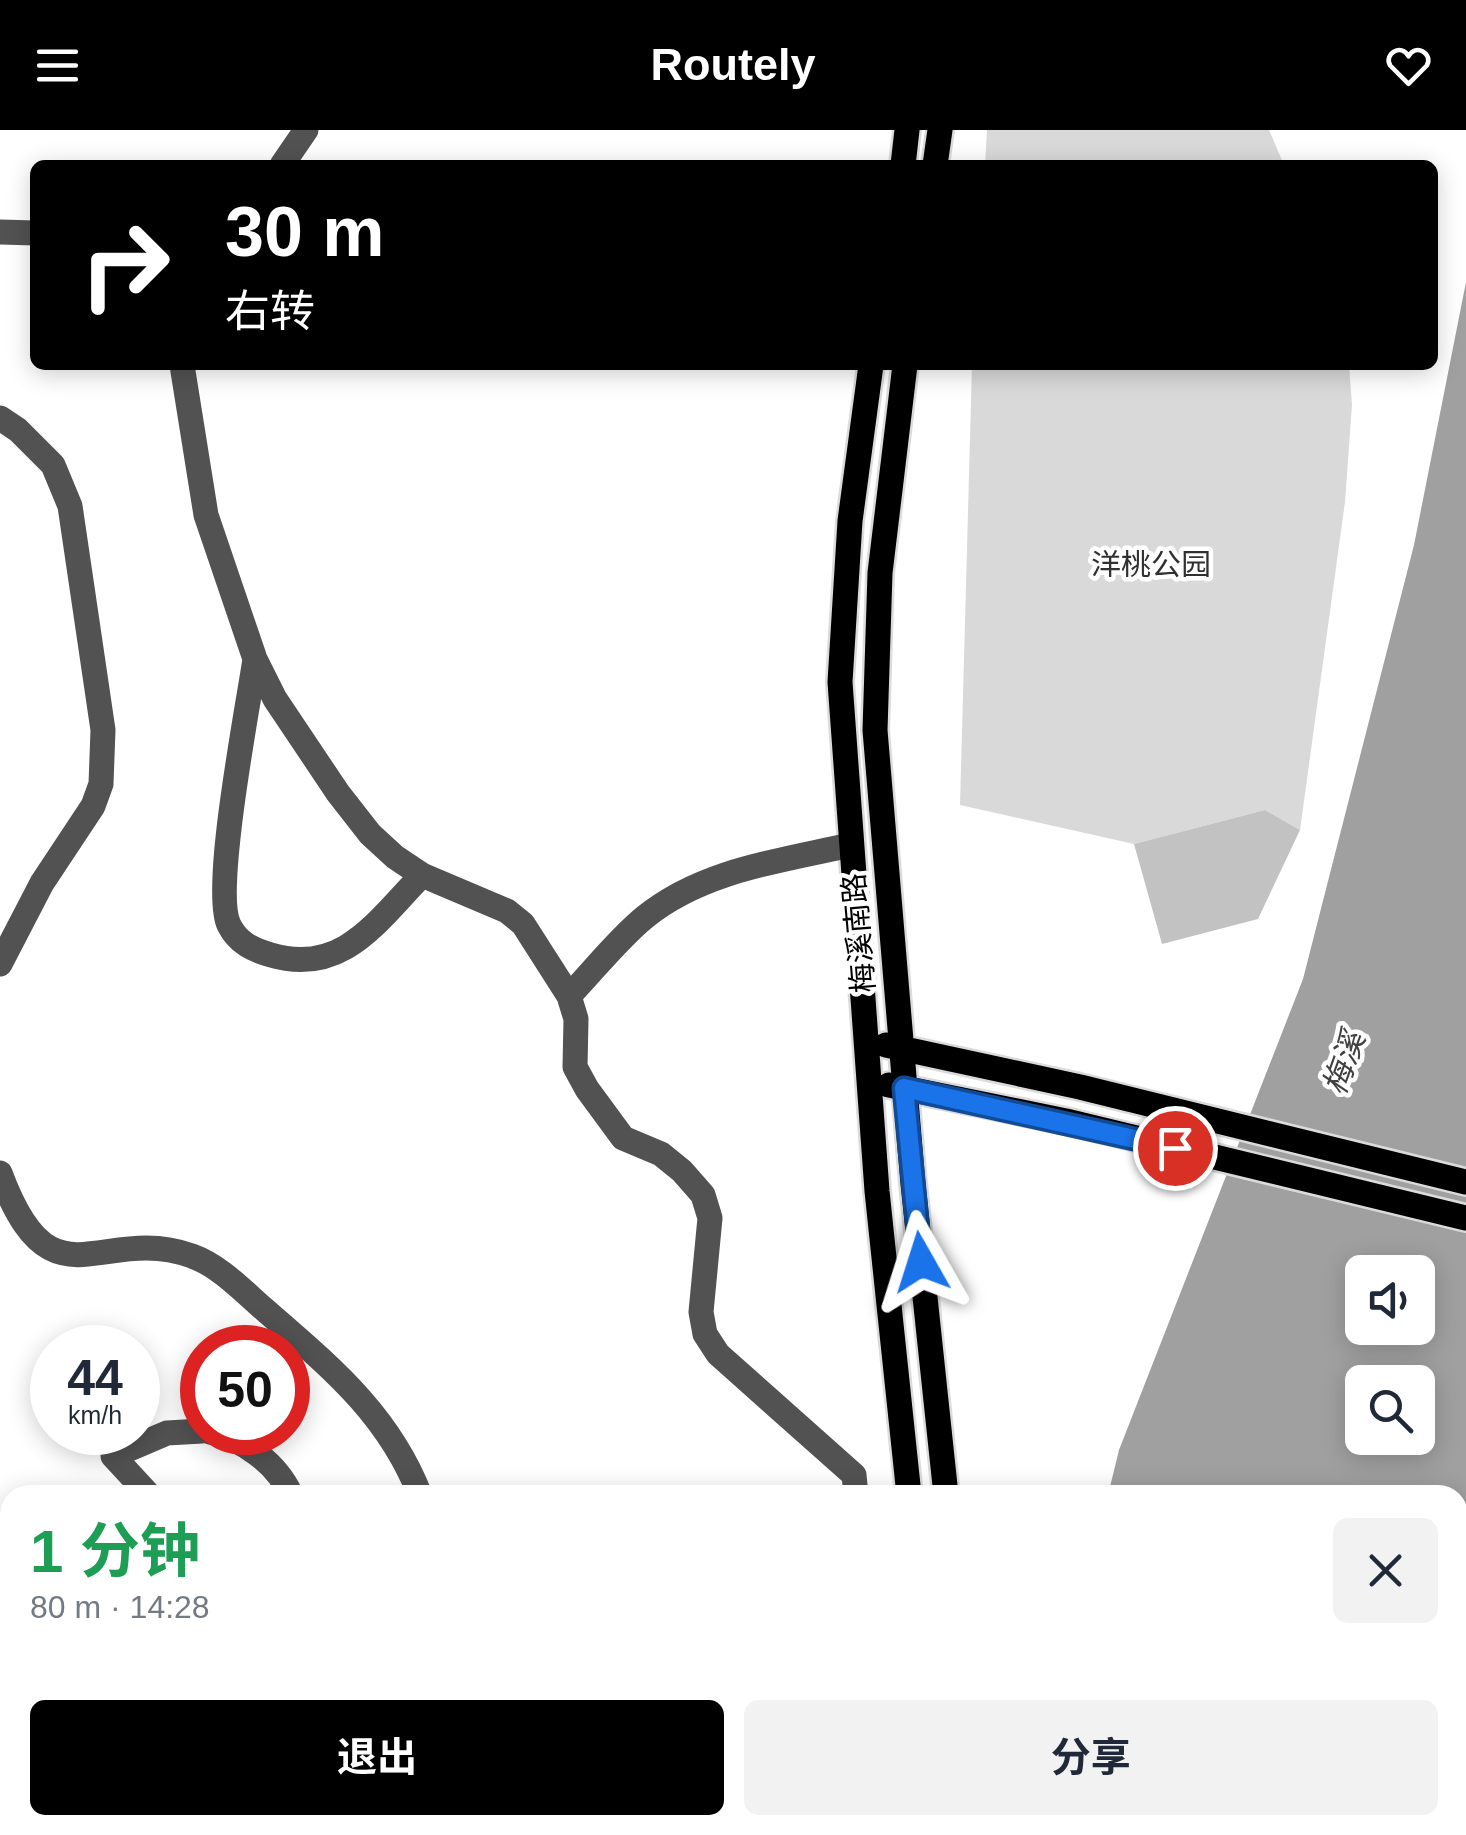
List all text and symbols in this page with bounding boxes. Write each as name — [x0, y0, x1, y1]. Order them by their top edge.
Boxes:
icon: menu — [30, 38, 85, 93]
icon: heart — [1381, 38, 1436, 93]
text: Routely — [650, 39, 816, 90]
text: 30 m — [225, 193, 385, 271]
icon: right — [60, 200, 190, 330]
text: 右转 — [225, 286, 315, 337]
park label: 洋桃公园 — [1091, 548, 1211, 581]
street label: 梅溪南路 — [837, 872, 880, 994]
water label: 梅溪 — [1316, 1024, 1373, 1099]
pin — [1133, 1106, 1218, 1191]
icon: arrive — [1148, 1121, 1203, 1176]
position arrow — [869, 1210, 973, 1314]
map controls — [1345, 1255, 1435, 1455]
button: sound — [1345, 1255, 1435, 1345]
speed limit sign: 50 — [180, 1325, 310, 1455]
text: 44 — [67, 1350, 123, 1406]
button: search — [1345, 1365, 1435, 1455]
text: km/h — [68, 1401, 122, 1429]
text: 1 分钟 — [30, 1518, 200, 1585]
button: close — [1333, 1518, 1438, 1623]
text: 80 m · 14:28 — [30, 1589, 210, 1625]
button: 退出 — [30, 1700, 724, 1815]
button: 分享 — [744, 1700, 1438, 1815]

